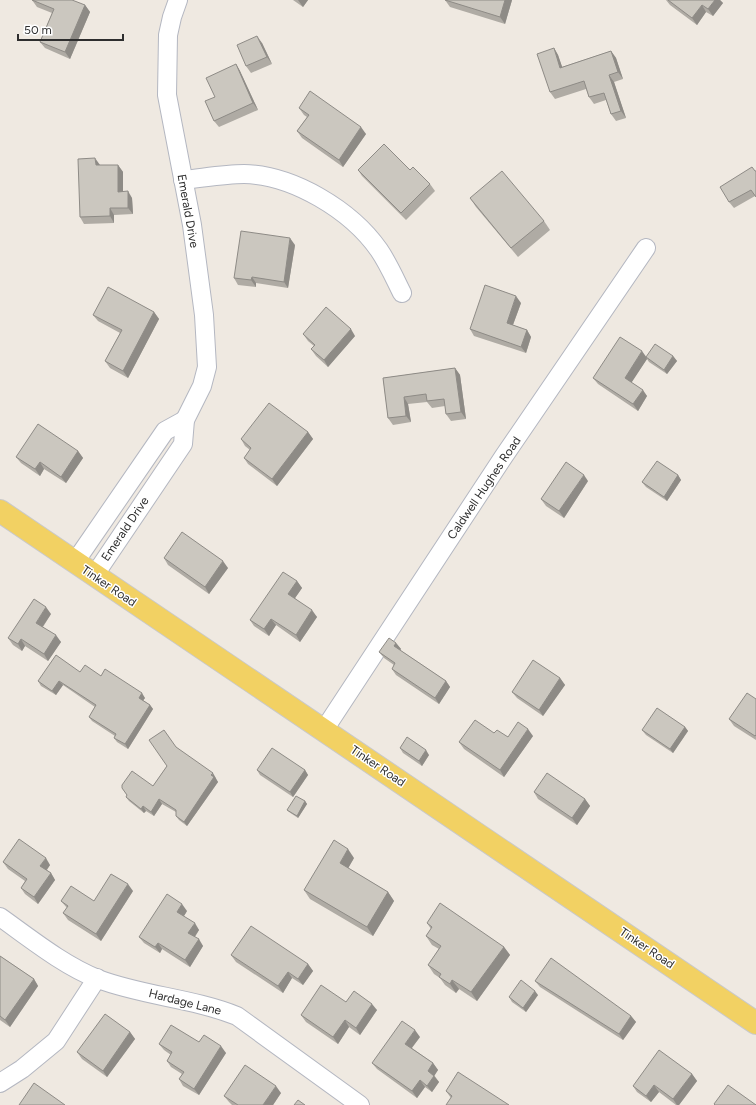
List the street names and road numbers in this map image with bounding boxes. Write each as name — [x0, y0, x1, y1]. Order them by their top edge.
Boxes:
street label: Emerald Drive — [175, 173, 201, 249]
street label: Caldwell Hughes Road — [444, 434, 524, 542]
street label: Emerald Drive — [98, 494, 152, 564]
street label: Tinker Road — [79, 563, 139, 609]
street label: Tinker Road — [348, 743, 408, 789]
street label: Tinker Road — [617, 925, 677, 971]
street label: Hardage Lane — [147, 986, 223, 1018]

